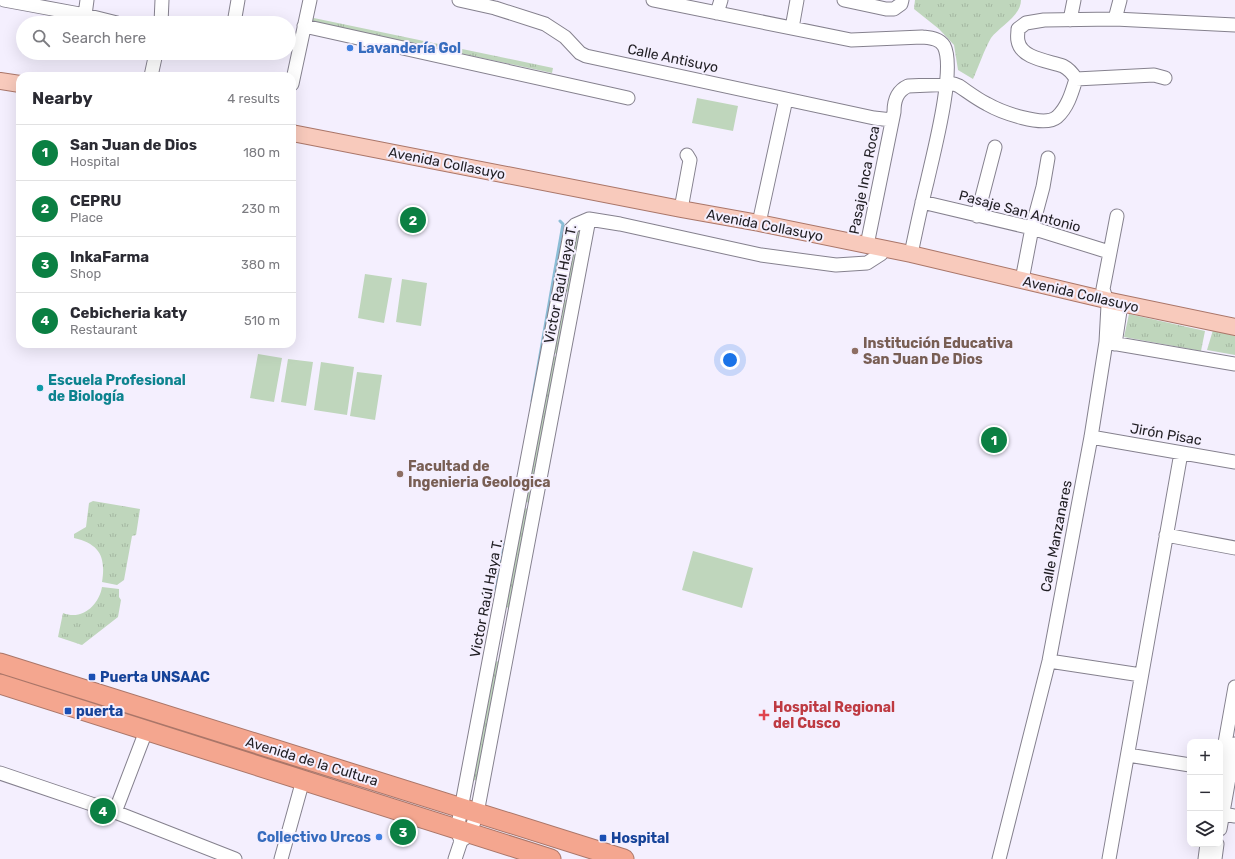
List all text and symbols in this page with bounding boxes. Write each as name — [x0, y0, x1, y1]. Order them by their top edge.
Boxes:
search box — [16, 16, 296, 60]
icon: search — [30, 27, 52, 49]
text: Search here — [62, 29, 146, 47]
place label: Lavandería Gol — [358, 40, 461, 57]
street label: Calle Antisuyo — [626, 41, 720, 76]
marker: Lavandería Gol — [345, 43, 355, 53]
text: Nearby — [32, 88, 93, 108]
text: 4 results — [227, 91, 280, 106]
street label: Pasaje Inca Roca — [846, 124, 883, 236]
text: San Juan de Dios — [70, 136, 197, 154]
street label: Avenida Collasuyo — [387, 144, 507, 183]
text: 1 — [42, 145, 48, 160]
text: 180 m — [243, 145, 280, 160]
text: Hospital — [70, 154, 120, 169]
street label: Pasaje San Antonio — [957, 187, 1083, 236]
text: CEPRU — [70, 192, 122, 210]
text: 2 — [41, 201, 49, 216]
text: 230 m — [242, 201, 280, 216]
pin: 2 — [400, 205, 426, 235]
street label: Avenida Collasuyo — [705, 206, 825, 245]
text: Place — [70, 210, 103, 225]
street label: Victor Raúl Haya T. — [541, 223, 580, 345]
text: InkaFarma — [70, 248, 149, 266]
text: 3 — [41, 257, 49, 272]
text: 380 m — [241, 257, 280, 272]
text: Shop — [70, 266, 101, 281]
street label: Avenida Collasuyo — [1021, 273, 1141, 316]
text: Cebicheria katy — [70, 304, 187, 322]
text: 4 — [41, 313, 49, 328]
text: 510 m — [244, 313, 280, 328]
text: Restaurant — [70, 322, 137, 337]
place label: Institución Educativa San Juan De Dios — [863, 335, 1013, 368]
marker: Institución Educativa San Juan De Dios — [850, 346, 860, 356]
your location — [720, 350, 740, 370]
place label: Escuela Profesional de Biología — [48, 372, 186, 405]
marker: Escuela Profesional de Biología — [35, 383, 45, 393]
street label: Jirón Pisac — [1129, 420, 1203, 449]
pin: 1 — [981, 425, 1007, 455]
place label: Facultad de Ingenieria Geologica — [408, 458, 551, 491]
marker: Facultad de Ingenieria Geologica — [395, 469, 405, 479]
street label: Calle Manzanares — [1037, 479, 1076, 594]
street label: Victor Raúl Haya T. — [467, 537, 506, 659]
place label: Puerta UNSAAC — [100, 669, 210, 686]
marker: Puerta UNSAAC — [87, 672, 97, 682]
place label: Hospital Regional del Cusco — [773, 699, 895, 732]
place label: puerta — [76, 703, 123, 720]
marker: puerta — [63, 706, 73, 716]
marker: Hospital Regional del Cusco — [758, 709, 770, 721]
street label: Avenida de la Cultura — [243, 733, 380, 790]
map controls — [1187, 739, 1223, 847]
button: + — [1187, 739, 1223, 775]
button: − — [1187, 775, 1223, 811]
pin: 4 — [90, 796, 116, 826]
button: layers — [1187, 811, 1223, 847]
pin: 3 — [390, 817, 416, 847]
place label: Collectivo Urcos — [257, 829, 371, 846]
place label: Hospital — [611, 830, 669, 847]
marker: Collectivo Urcos — [374, 832, 384, 842]
marker: Hospital — [598, 833, 608, 843]

